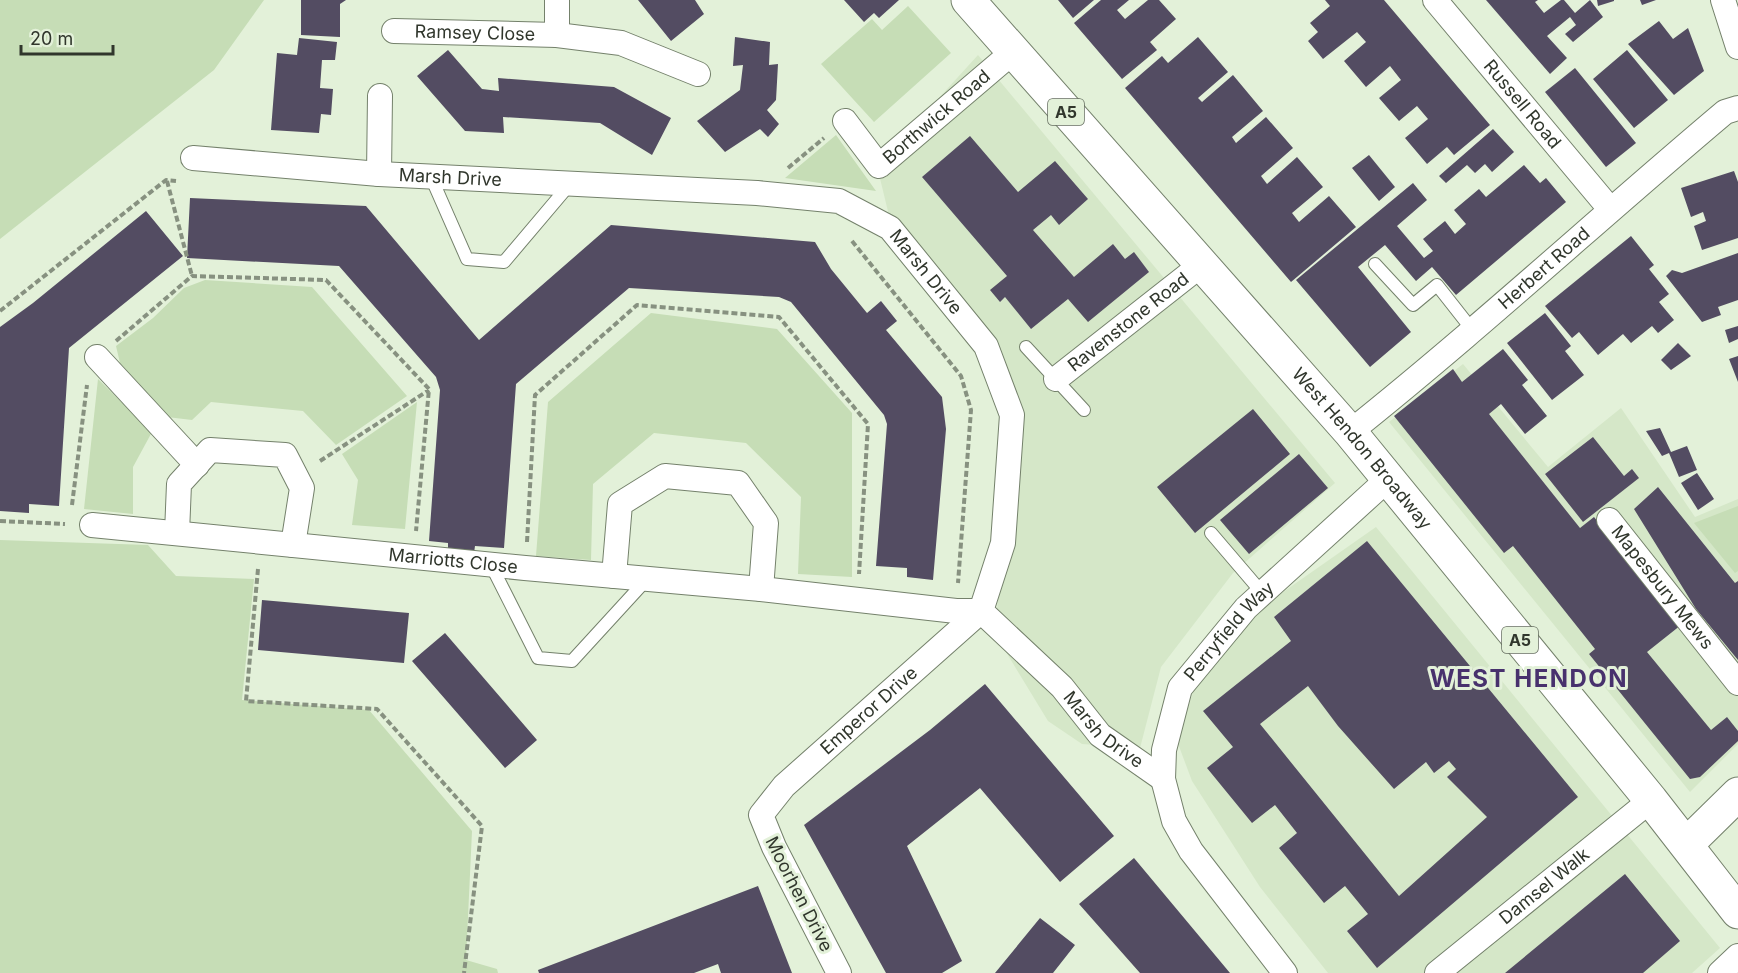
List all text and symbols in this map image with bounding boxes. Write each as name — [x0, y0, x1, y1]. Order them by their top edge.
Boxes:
scale bar — [21, 18, 112, 56]
street label: Ramsey Close — [414, 21, 536, 44]
text: 20 m — [30, 28, 73, 49]
street label: Russell Road — [1480, 55, 1566, 152]
street label: Borthwick Road — [878, 65, 994, 168]
road number: A5 — [1048, 99, 1084, 125]
street label: Marsh Drive — [398, 164, 502, 190]
street label: Herbert Road — [1494, 223, 1594, 313]
street label: Marsh Drive — [886, 225, 967, 318]
street label: Ravenstone Road — [1063, 268, 1193, 376]
street label: West Hendon Broadway — [1288, 363, 1436, 533]
street label: Mapesbury Mews — [1607, 521, 1718, 653]
street label: Marriotts Close — [388, 544, 519, 577]
street label: Perryfield Way — [1179, 577, 1278, 685]
road number: A5 — [1502, 627, 1538, 653]
street label: Emperor Drive — [816, 662, 921, 758]
district label: WEST HENDON — [1430, 664, 1628, 693]
street label: Marsh Drive — [1059, 687, 1148, 772]
street label: Moorhen Drive — [761, 833, 837, 955]
street label: Damsel Walk — [1495, 843, 1593, 928]

